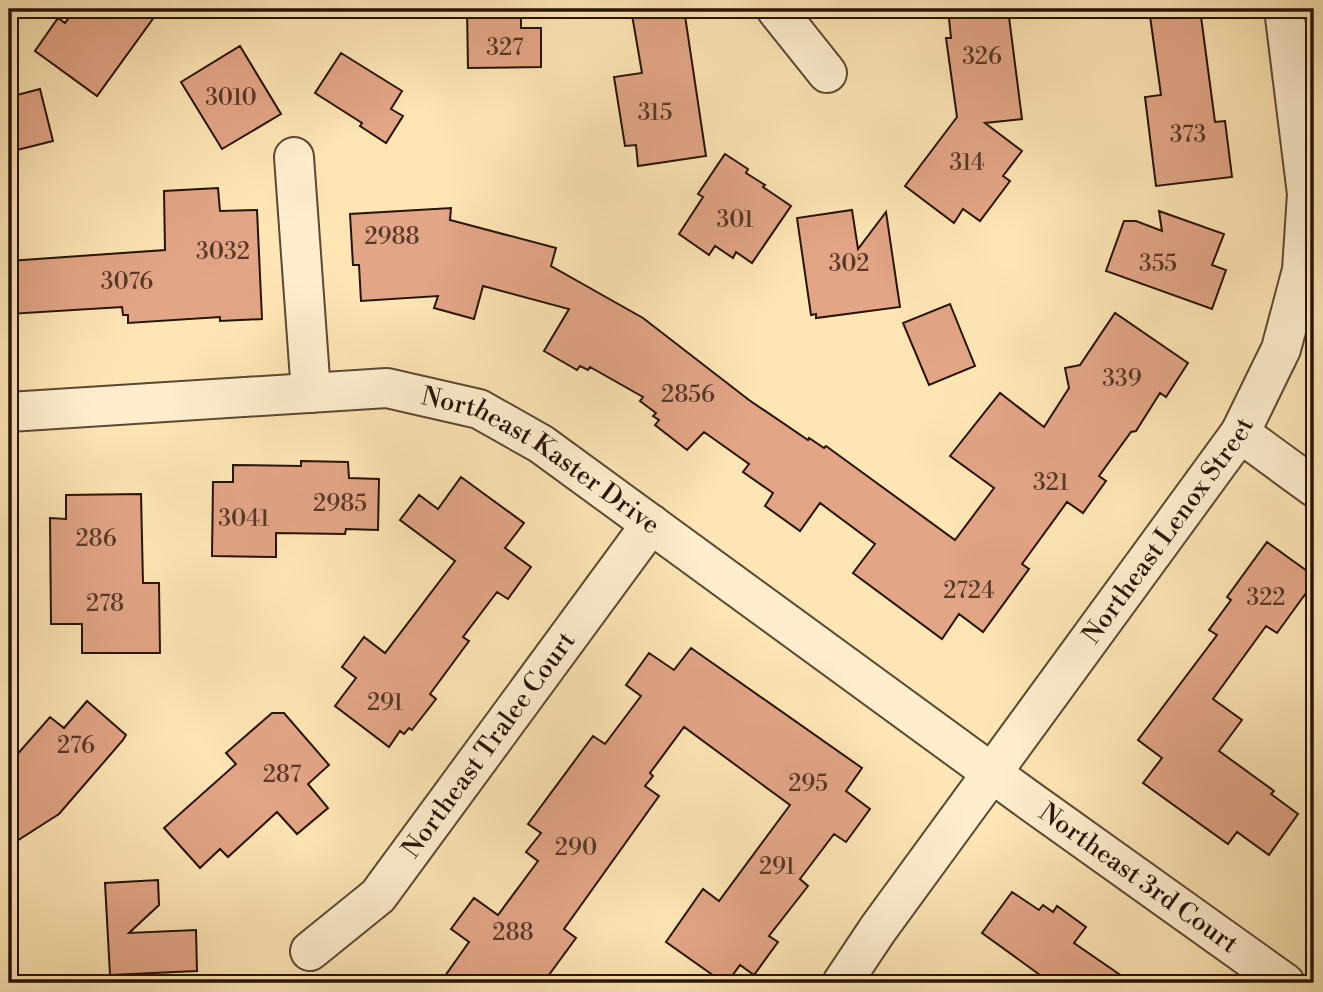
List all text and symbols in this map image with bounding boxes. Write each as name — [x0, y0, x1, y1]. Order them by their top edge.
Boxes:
house number: 327 — [486, 34, 524, 62]
house number: 326 — [962, 43, 1002, 71]
house number: 3010 — [205, 84, 257, 112]
house number: 315 — [638, 99, 672, 127]
house number: 373 — [1170, 121, 1206, 149]
house number: 314 — [950, 149, 984, 177]
house number: 301 — [716, 206, 754, 234]
house number: 2988 — [364, 223, 420, 251]
house number: 3032 — [196, 238, 250, 266]
house number: 302 — [829, 250, 869, 278]
house number: 355 — [1139, 250, 1177, 278]
house number: 3076 — [101, 268, 153, 296]
house number: 339 — [1102, 365, 1142, 393]
street label: Northeast Kaster Drive — [418, 380, 666, 541]
house number: 2856 — [661, 381, 715, 409]
street label: Northeast Lenox Street — [1076, 412, 1261, 650]
house number: 321 — [1033, 469, 1069, 497]
house number: 2985 — [313, 490, 367, 518]
house number: 3041 — [218, 505, 270, 533]
house number: 286 — [75, 525, 117, 553]
house number: 2724 — [943, 577, 995, 605]
house number: 322 — [1247, 584, 1285, 612]
house number: 278 — [86, 590, 124, 618]
street label: Northeast Tralee Court — [395, 625, 582, 864]
house number: 291 — [367, 689, 403, 717]
house number: 276 — [57, 732, 95, 760]
house number: 287 — [263, 761, 302, 789]
house number: 295 — [788, 770, 828, 798]
street label: Northeast 3rd Court — [1033, 796, 1244, 960]
house number: 290 — [555, 834, 597, 862]
house number: 291 — [759, 853, 795, 881]
house number: 288 — [492, 919, 534, 947]

